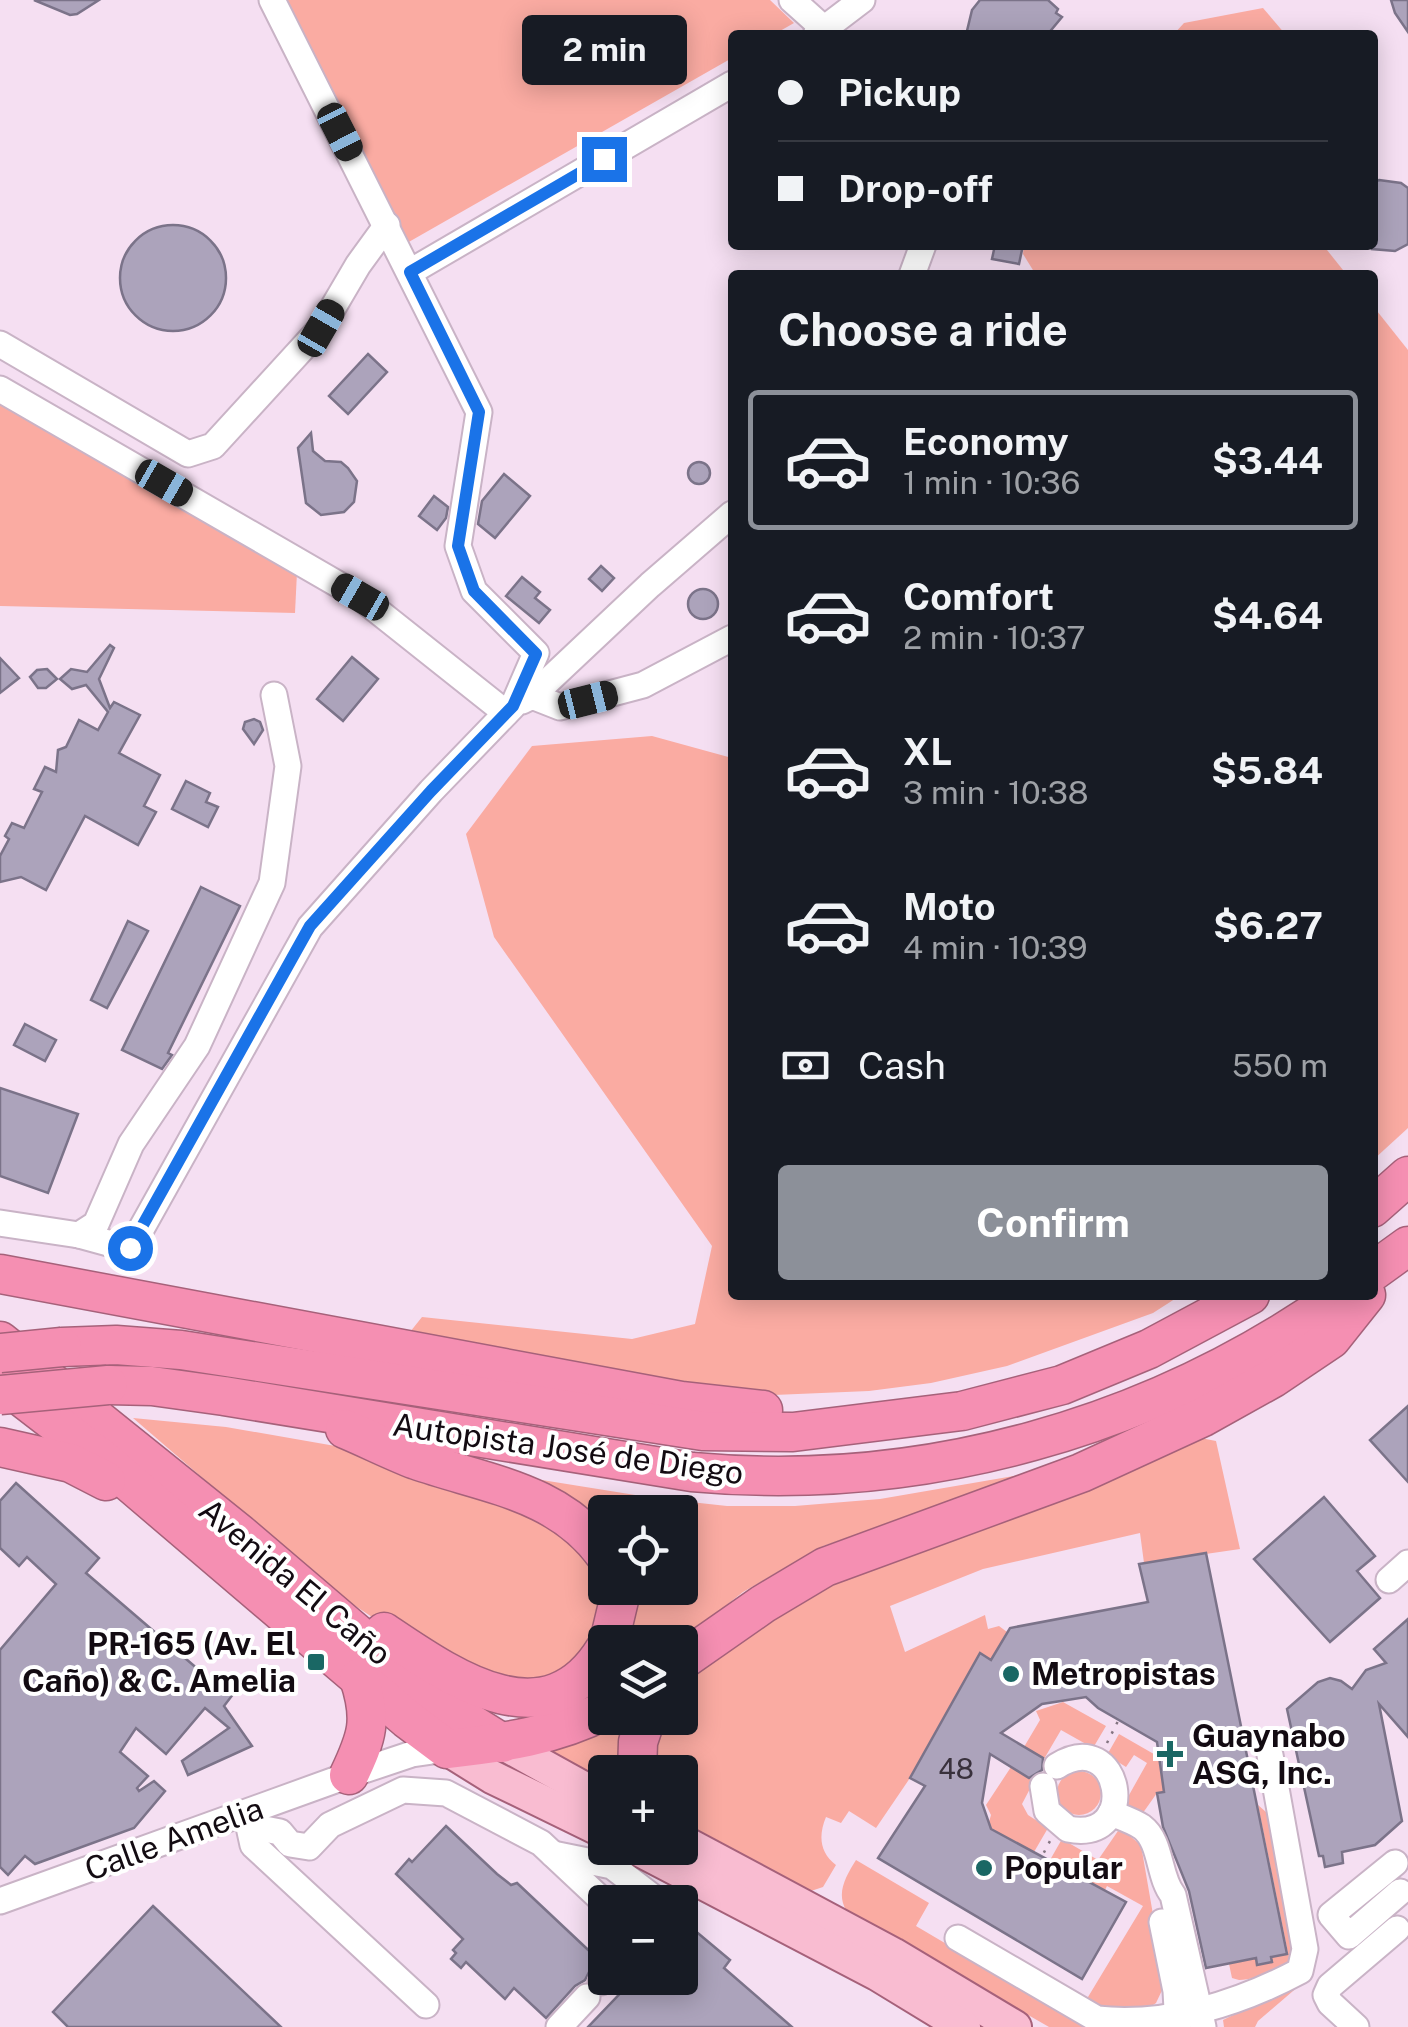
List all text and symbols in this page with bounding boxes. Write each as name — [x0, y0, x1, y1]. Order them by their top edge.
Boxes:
callout: 2 min — [522, 14, 686, 84]
text: 2 min — [563, 31, 646, 68]
text: Pickup — [838, 70, 961, 115]
car — [313, 98, 367, 166]
route end — [582, 137, 627, 182]
text: Drop-off — [838, 166, 993, 211]
car — [293, 295, 349, 361]
text: Choose a ride — [778, 303, 1068, 356]
icon: car — [783, 415, 873, 505]
text: Economy — [903, 419, 1069, 464]
text: $3.44 — [1212, 438, 1323, 483]
car — [131, 455, 197, 511]
text: 1 min · 10:36 — [903, 464, 1080, 501]
car — [327, 569, 393, 625]
icon: car — [783, 570, 873, 660]
text: Comfort — [903, 574, 1054, 619]
text: $4.64 — [1212, 593, 1323, 638]
text: 2 min · 10:37 — [903, 619, 1085, 656]
car — [555, 678, 621, 722]
icon: car — [783, 725, 873, 815]
text: XL — [903, 729, 952, 774]
text: $5.84 — [1211, 748, 1323, 793]
text: 3 min · 10:38 — [903, 774, 1088, 811]
icon: car — [783, 880, 873, 970]
text: Moto — [903, 884, 996, 929]
text: $6.27 — [1213, 903, 1323, 948]
text: 4 min · 10:39 — [903, 929, 1088, 966]
icon: cash — [778, 1038, 833, 1093]
text: Cash — [858, 1043, 946, 1088]
text: 550 m — [1232, 1047, 1328, 1084]
button: Confirm — [778, 1165, 1328, 1280]
route start — [108, 1226, 153, 1271]
street label: Autopista José de Diego — [390, 1406, 746, 1491]
street label: Avenida El Caño — [192, 1491, 399, 1672]
map controls — [588, 1495, 698, 1995]
button: locate — [588, 1495, 698, 1605]
place label: PR-165 (Av. El Caño) & C. Amelia — [22, 1625, 296, 1699]
button: layers — [588, 1625, 698, 1735]
marker: PR-165 (Av. El Caño) & C. Amelia — [305, 1651, 327, 1673]
place label: Metropistas — [1031, 1655, 1216, 1692]
marker: Metropistas — [1000, 1663, 1022, 1685]
place label: Guaynabo ASG, Inc. — [1192, 1717, 1346, 1791]
marker: Guaynabo ASG, Inc. — [1157, 1741, 1183, 1767]
house number: 48 — [938, 1752, 974, 1785]
button: + — [588, 1755, 698, 1865]
street label: Calle Amelia — [80, 1789, 268, 1888]
place label: Popular — [1004, 1849, 1123, 1886]
marker: Popular — [973, 1857, 995, 1879]
button: − — [588, 1885, 698, 1995]

